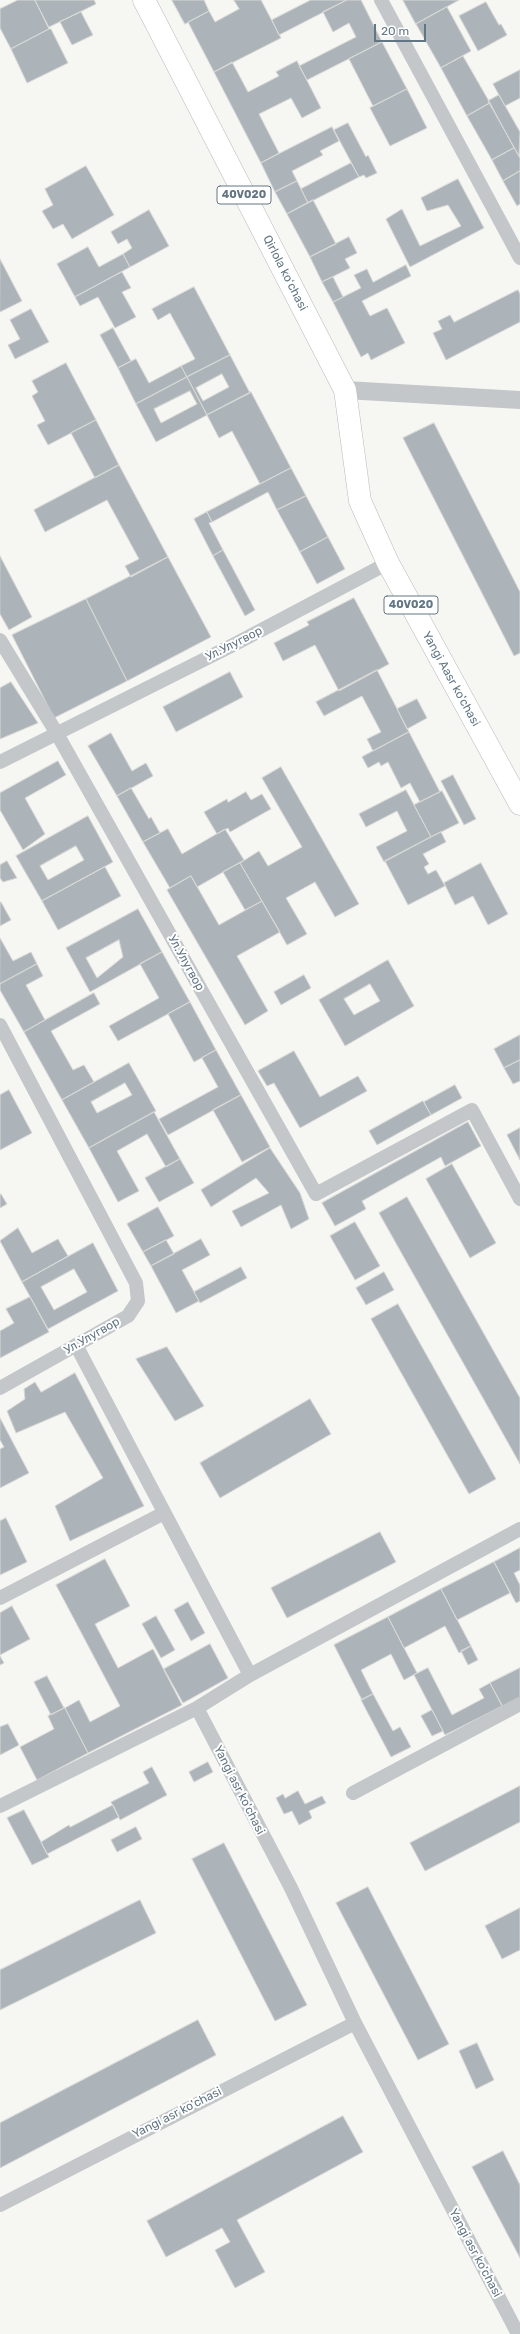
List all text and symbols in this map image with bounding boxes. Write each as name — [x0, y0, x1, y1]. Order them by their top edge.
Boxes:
scale bar — [376, 16, 428, 42]
text: 20 m — [381, 24, 409, 38]
road number: 40V020 — [217, 186, 271, 204]
street label: Qirlola koʻchasi — [260, 233, 310, 313]
road number: 40V020 — [384, 596, 438, 614]
street label: Ул.Улугвор — [203, 624, 265, 664]
street label: Yangi Aasr ko'chasi — [419, 629, 483, 729]
street label: Ул.Улугвор — [165, 933, 207, 993]
street label: Ул.Улугвор — [62, 1314, 122, 1358]
street label: Yangi asr ko'chasi — [210, 1743, 268, 1837]
street label: Yangi asr ko'chasi — [130, 2084, 224, 2142]
street label: Yangi asr ko'chasi — [446, 2206, 504, 2300]

